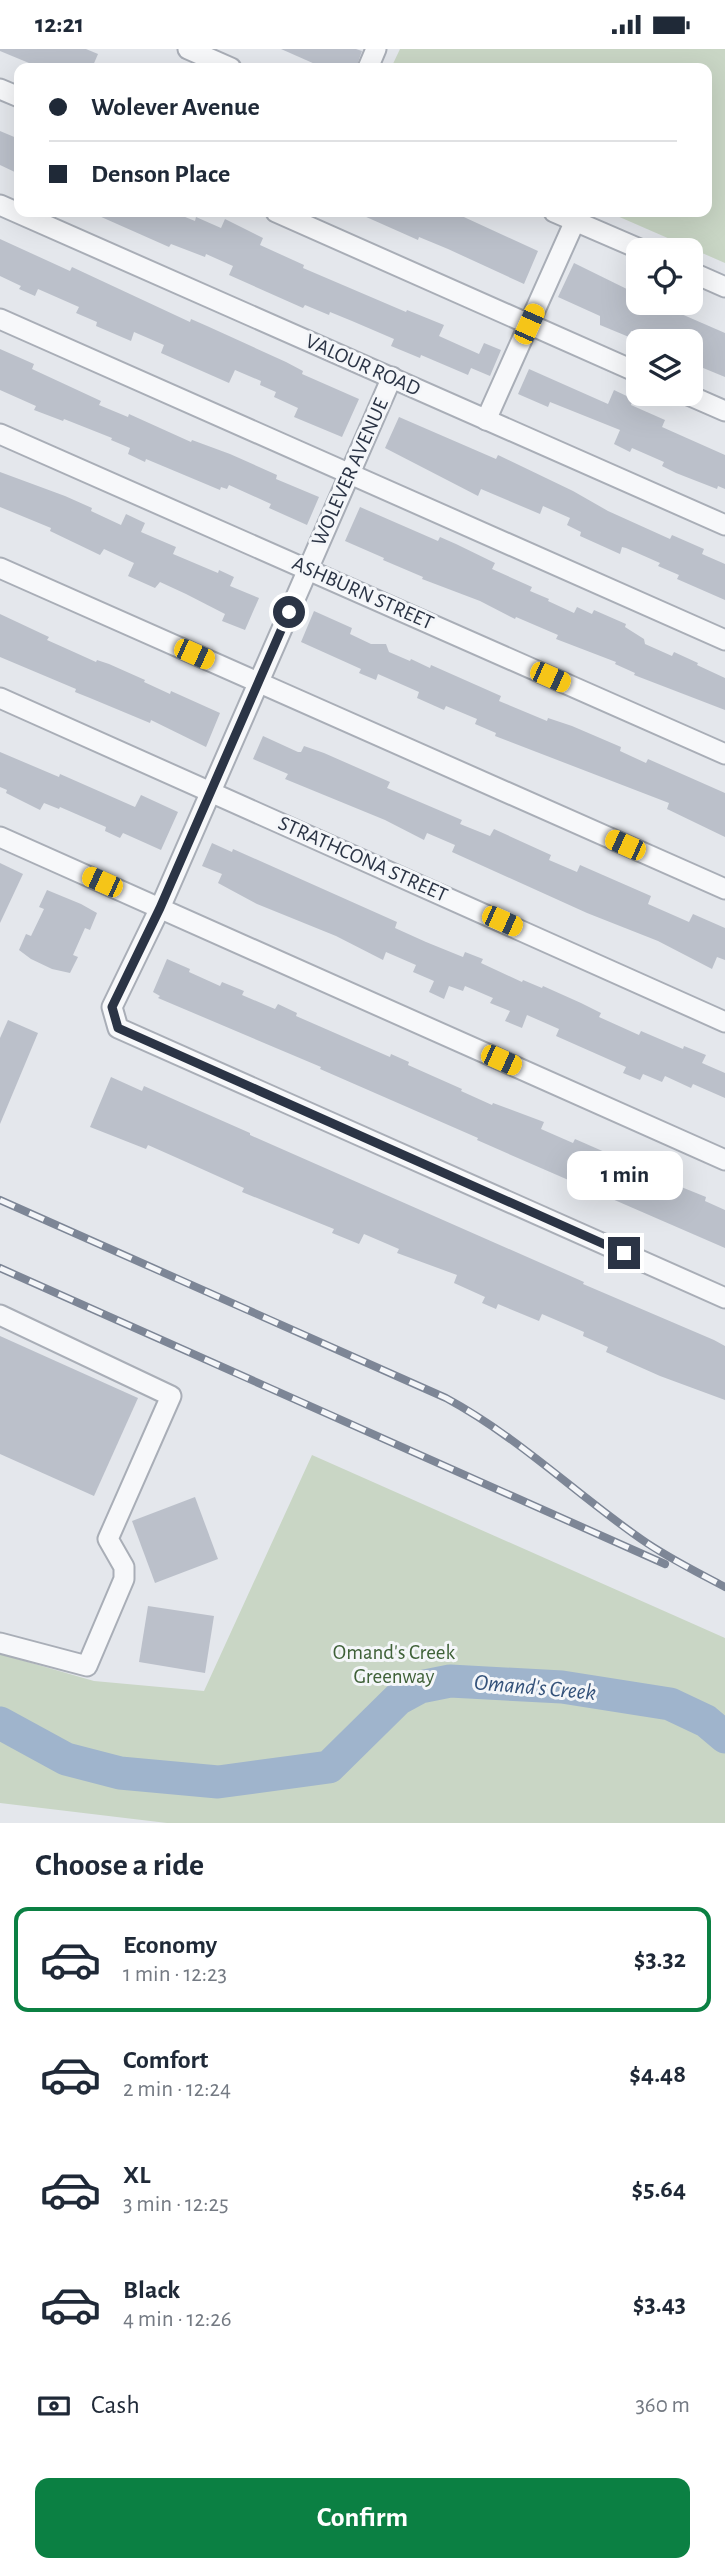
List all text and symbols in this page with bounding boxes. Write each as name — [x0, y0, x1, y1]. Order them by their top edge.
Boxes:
text: 12:21 — [35, 11, 84, 37]
text: Wolever Avenue — [91, 94, 260, 120]
text: Denson Place — [91, 161, 230, 187]
map controls — [626, 238, 703, 406]
button: locate — [626, 238, 703, 315]
car — [511, 301, 548, 347]
button: layers — [626, 329, 703, 406]
street label: VALOUR ROAD — [302, 330, 424, 400]
street label: WOLEVER AVENUE — [308, 395, 392, 549]
street label: ASHBURN STREET — [289, 552, 437, 634]
route start — [273, 596, 305, 628]
car — [171, 636, 218, 672]
car — [527, 659, 574, 695]
street label: STRATHCONA STREET — [275, 812, 451, 906]
car — [602, 827, 649, 863]
car — [79, 864, 126, 900]
car — [479, 903, 526, 939]
car — [478, 1042, 525, 1078]
callout: 1 min — [566, 1151, 682, 1201]
text: 1 min — [601, 1164, 649, 1187]
route end — [608, 1237, 640, 1269]
park label: Omand's Creek Greenway — [333, 1642, 456, 1687]
water label: Omand's Creek — [473, 1671, 597, 1705]
text: Choose a ride — [35, 1849, 204, 1881]
icon: car — [39, 1928, 102, 1991]
text: Economy — [123, 1932, 217, 1958]
text: $3.32 — [634, 1946, 686, 1972]
text: 1 min · 12:23 — [123, 1963, 227, 1986]
icon: car — [39, 2043, 102, 2106]
text: Comfort — [123, 2047, 208, 2073]
text: $4.48 — [629, 2061, 686, 2087]
text: 2 min · 12:24 — [123, 2078, 231, 2101]
icon: car — [39, 2158, 102, 2221]
text: XL — [123, 2162, 150, 2188]
text: $5.64 — [631, 2176, 686, 2202]
text: 3 min · 12:25 — [123, 2193, 229, 2216]
icon: car — [39, 2273, 102, 2336]
text: Black — [123, 2277, 180, 2303]
text: $3.43 — [633, 2291, 686, 2317]
text: 4 min · 12:26 — [123, 2308, 231, 2331]
icon: cash — [35, 2387, 73, 2425]
text: Cash — [91, 2392, 140, 2418]
text: 360 m — [635, 2394, 690, 2417]
button: Confirm — [35, 2478, 690, 2558]

